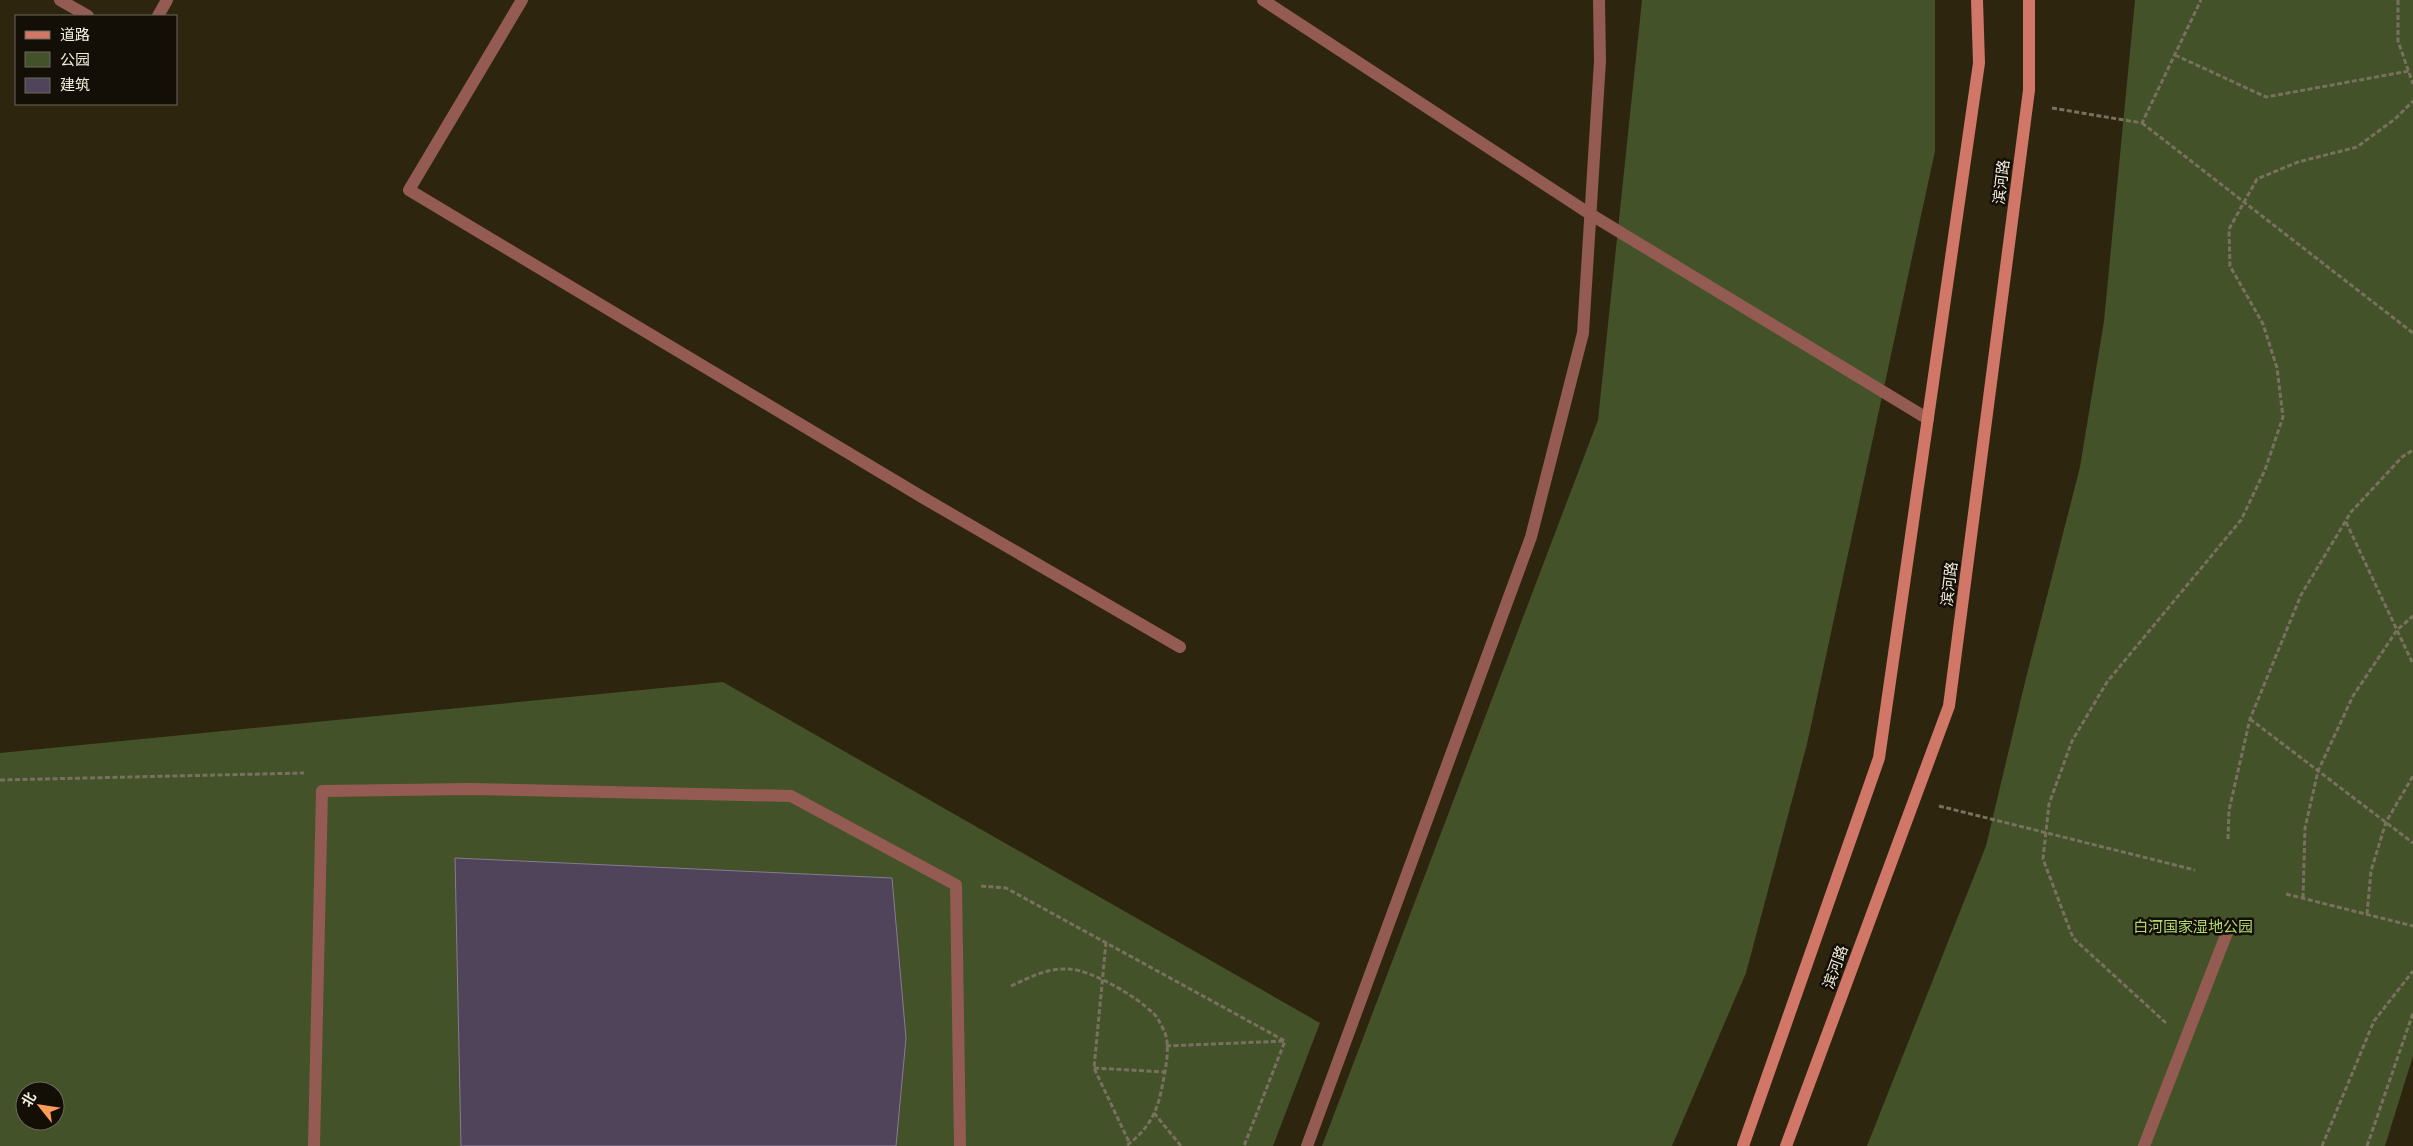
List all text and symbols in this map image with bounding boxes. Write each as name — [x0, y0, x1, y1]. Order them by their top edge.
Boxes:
legend — [15, 15, 178, 105]
text: 道路 — [60, 26, 90, 43]
text: 公园 — [60, 51, 90, 68]
text: 建筑 — [60, 76, 90, 93]
street label: 滨河路 — [1990, 159, 2012, 205]
street label: 滨河路 — [1938, 561, 1960, 607]
park label: 白河国家湿地公园 — [2133, 918, 2253, 935]
street label: 滨河路 — [1819, 943, 1851, 991]
north arrow — [15, 1081, 65, 1131]
text: 北 — [18, 1089, 39, 1110]

